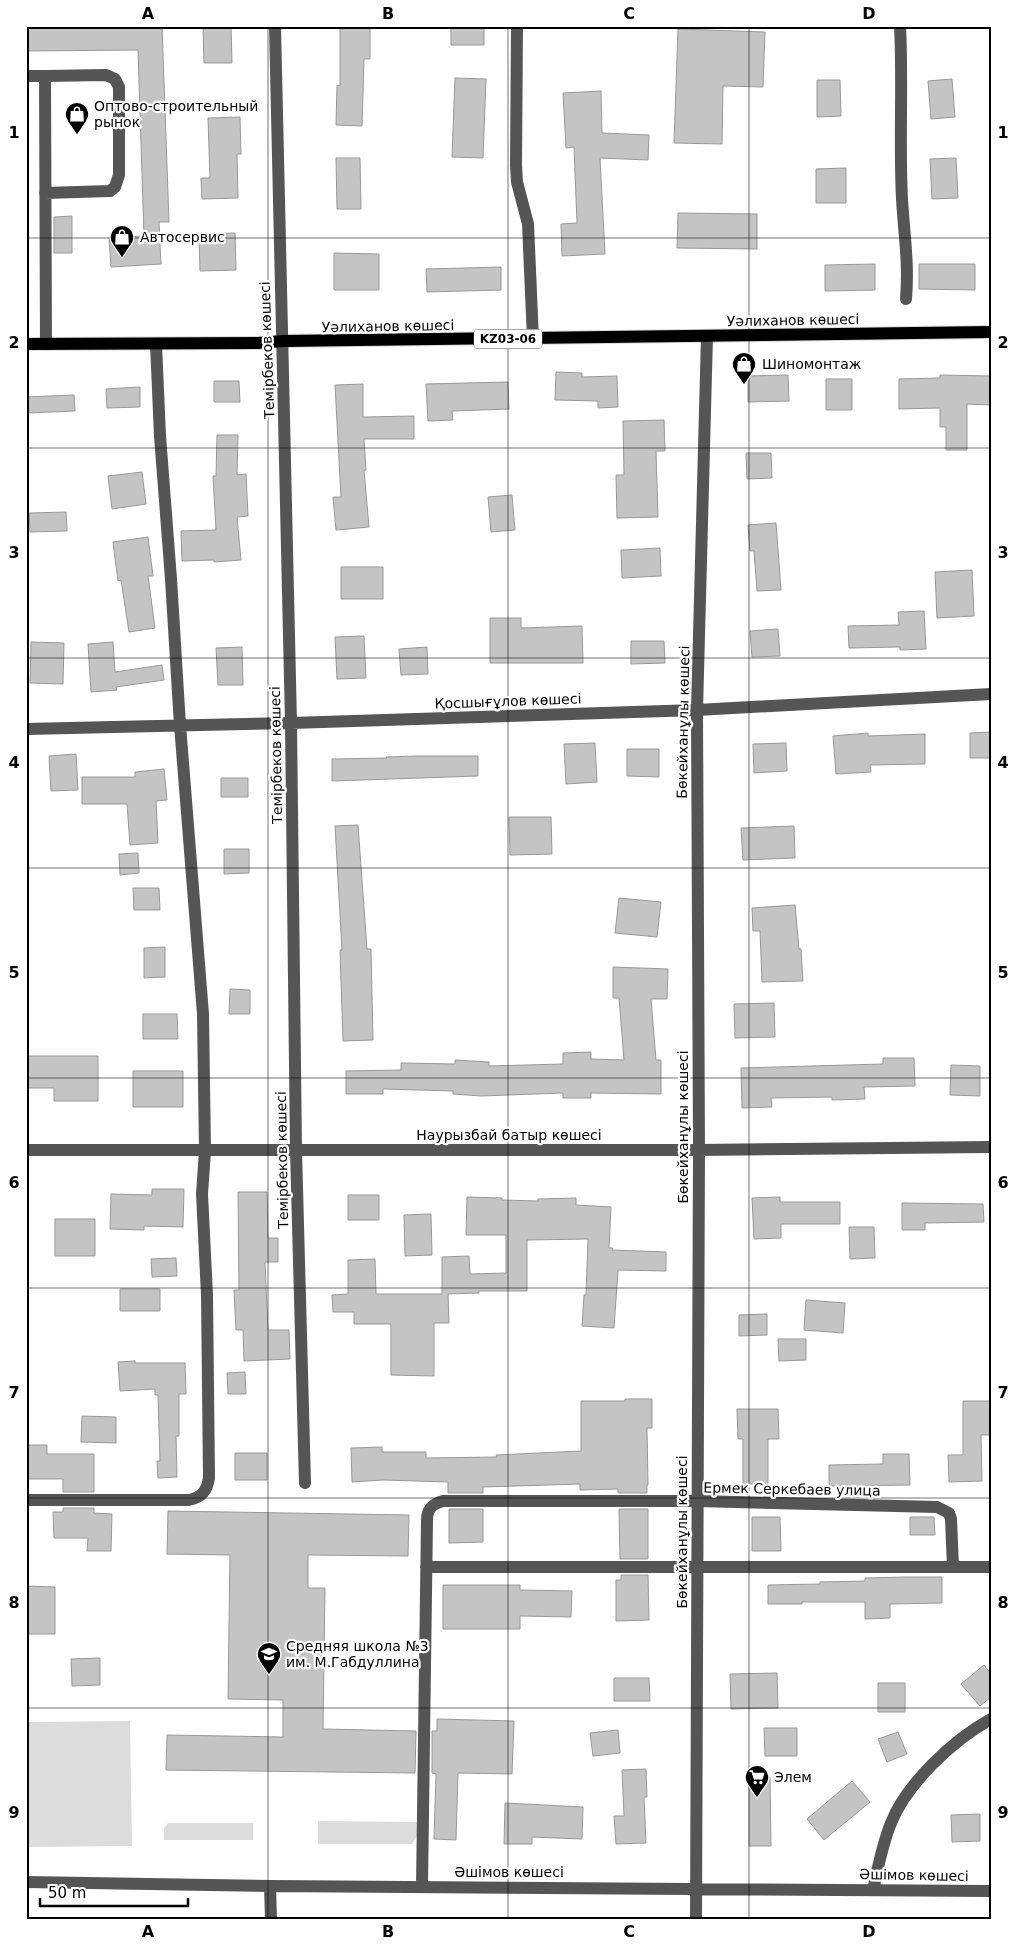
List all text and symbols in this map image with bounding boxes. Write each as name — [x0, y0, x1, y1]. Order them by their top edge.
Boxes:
text: A — [142, 4, 155, 23]
text: B — [382, 4, 394, 23]
text: C — [623, 4, 635, 23]
text: D — [862, 4, 876, 23]
place label: Оптово-строительный рынок — [94, 98, 258, 130]
shop icon: Оптово-строительный рынок — [64, 101, 90, 135]
text: 1 — [8, 123, 20, 142]
text: 1 — [997, 123, 1009, 142]
shop icon: Автосервис — [109, 224, 135, 258]
place label: Автосервис — [140, 229, 225, 245]
street label: Темірбеков көшесі — [257, 281, 277, 420]
street label: Уәлиханов көшесі — [727, 311, 859, 329]
street label: Уәлиханов көшесі — [322, 317, 454, 335]
road number: KZ03-06 — [474, 329, 542, 348]
text: 2 — [8, 333, 20, 352]
text: 2 — [997, 333, 1009, 352]
shop icon: Шиномонтаж — [731, 351, 757, 385]
place label: Шиномонтаж — [762, 356, 862, 372]
text: 3 — [8, 543, 20, 562]
text: 3 — [997, 543, 1009, 562]
street label: Бөкейханұлы көшесі — [674, 645, 692, 799]
street label: Темірбеков көшесі — [267, 686, 285, 825]
street label: Қосшығұлов көшесі — [434, 690, 582, 712]
text: 4 — [8, 753, 20, 772]
text: 4 — [997, 753, 1009, 772]
text: 5 — [8, 963, 20, 982]
text: 5 — [997, 963, 1009, 982]
street label: Бөкейханұлы көшесі — [675, 1050, 691, 1204]
street label: Темірбеков көшесі — [273, 1091, 291, 1230]
street label: Наурызбай батыр көшесі — [416, 1127, 602, 1143]
text: 6 — [8, 1173, 20, 1192]
text: 6 — [997, 1173, 1009, 1192]
text: 7 — [8, 1383, 20, 1402]
text: 7 — [997, 1383, 1009, 1402]
street label: Бөкейханұлы көшесі — [674, 1455, 690, 1609]
street label: Ермек Серкебаев улица — [703, 1479, 881, 1499]
text: 8 — [8, 1593, 20, 1612]
text: 8 — [997, 1593, 1009, 1612]
place label: Средняя школа №3 им. М.Габдуллина — [286, 1638, 429, 1670]
school or university icon: Средняя школа №3 им. М.Габдуллина — [256, 1641, 282, 1675]
supermarket icon: Элем — [744, 1764, 770, 1798]
place label: Элем — [774, 1769, 812, 1785]
text: 9 — [8, 1803, 20, 1822]
text: 9 — [997, 1803, 1009, 1822]
street label: Әшімов көшесі — [454, 1864, 564, 1880]
street label: Әшімов көшесі — [859, 1866, 969, 1884]
scale bar — [40, 1875, 188, 1907]
text: 50 m — [48, 1884, 86, 1902]
text: A — [142, 1922, 155, 1941]
text: B — [382, 1922, 394, 1941]
text: C — [623, 1922, 635, 1941]
text: D — [862, 1922, 876, 1941]

